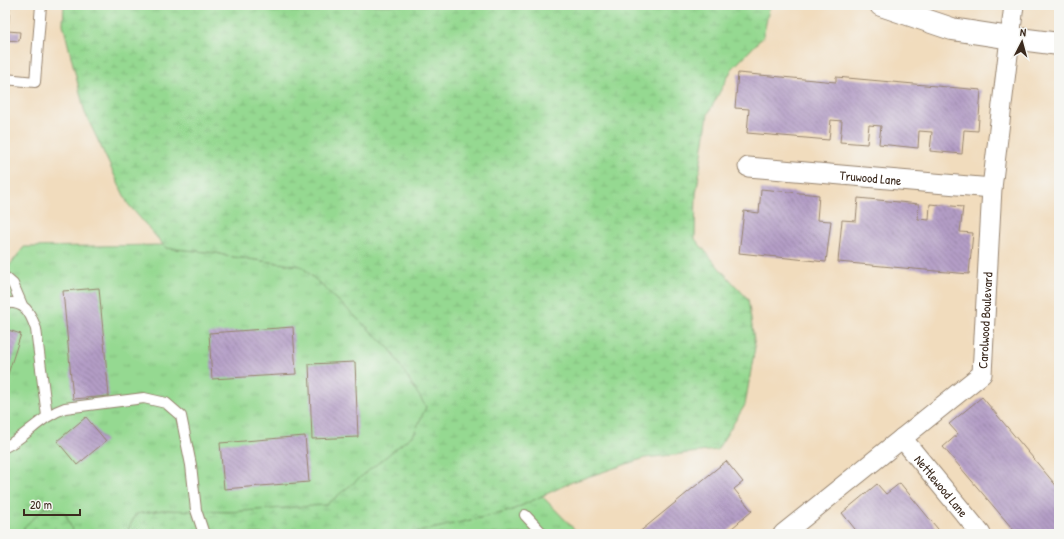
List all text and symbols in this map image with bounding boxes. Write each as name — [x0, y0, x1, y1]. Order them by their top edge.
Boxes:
north arrow — [1002, 22, 1042, 62]
text: N — [1019, 25, 1027, 39]
street label: Truwood Lane — [839, 166, 902, 189]
street label: Carolwood Boulevard — [973, 272, 996, 369]
street label: Nettlewood Lane — [910, 451, 972, 521]
scale bar — [24, 491, 80, 517]
text: 20 m — [30, 496, 52, 513]

